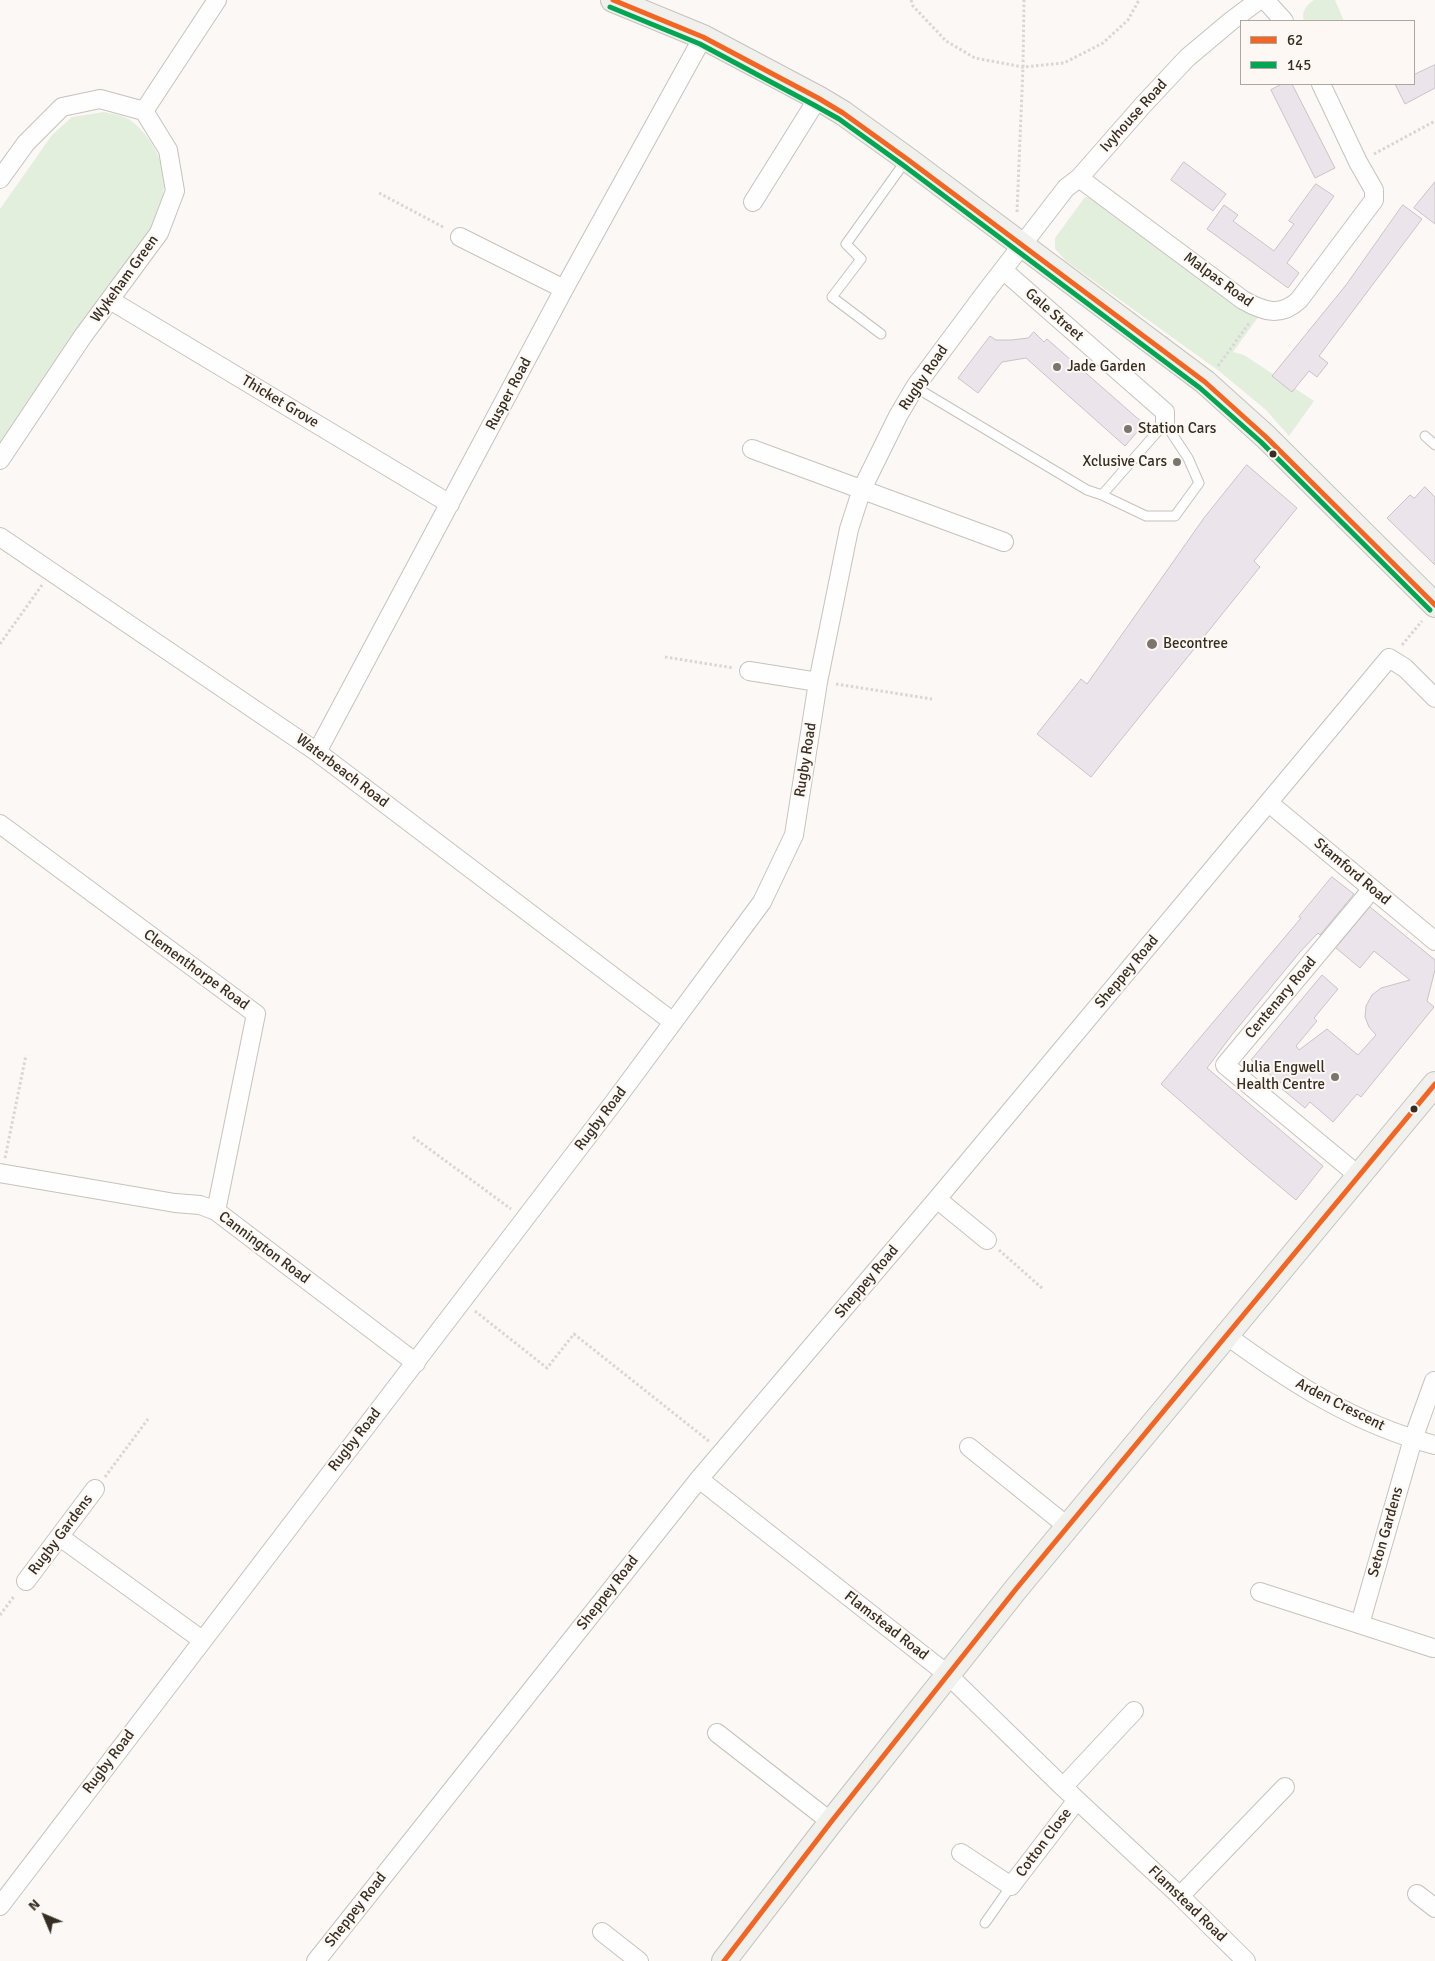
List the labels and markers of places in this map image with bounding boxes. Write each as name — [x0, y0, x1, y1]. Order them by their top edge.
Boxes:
place label: Jade Garden — [1067, 358, 1146, 376]
marker: Jade Garden — [1051, 361, 1063, 373]
place label: Station Cars — [1138, 420, 1216, 438]
marker: Station Cars — [1122, 423, 1134, 435]
unlabelled marker — [1268, 449, 1278, 459]
place label: Xclusive Cars — [1082, 453, 1167, 471]
marker: Xclusive Cars — [1171, 456, 1183, 468]
place label: Becontree — [1163, 635, 1228, 653]
marker: Becontree — [1145, 637, 1159, 651]
place label: Julia Engwell Health Centre — [1236, 1059, 1325, 1094]
marker: Julia Engwell Health Centre — [1329, 1071, 1341, 1083]
unlabelled marker — [1409, 1104, 1419, 1114]

